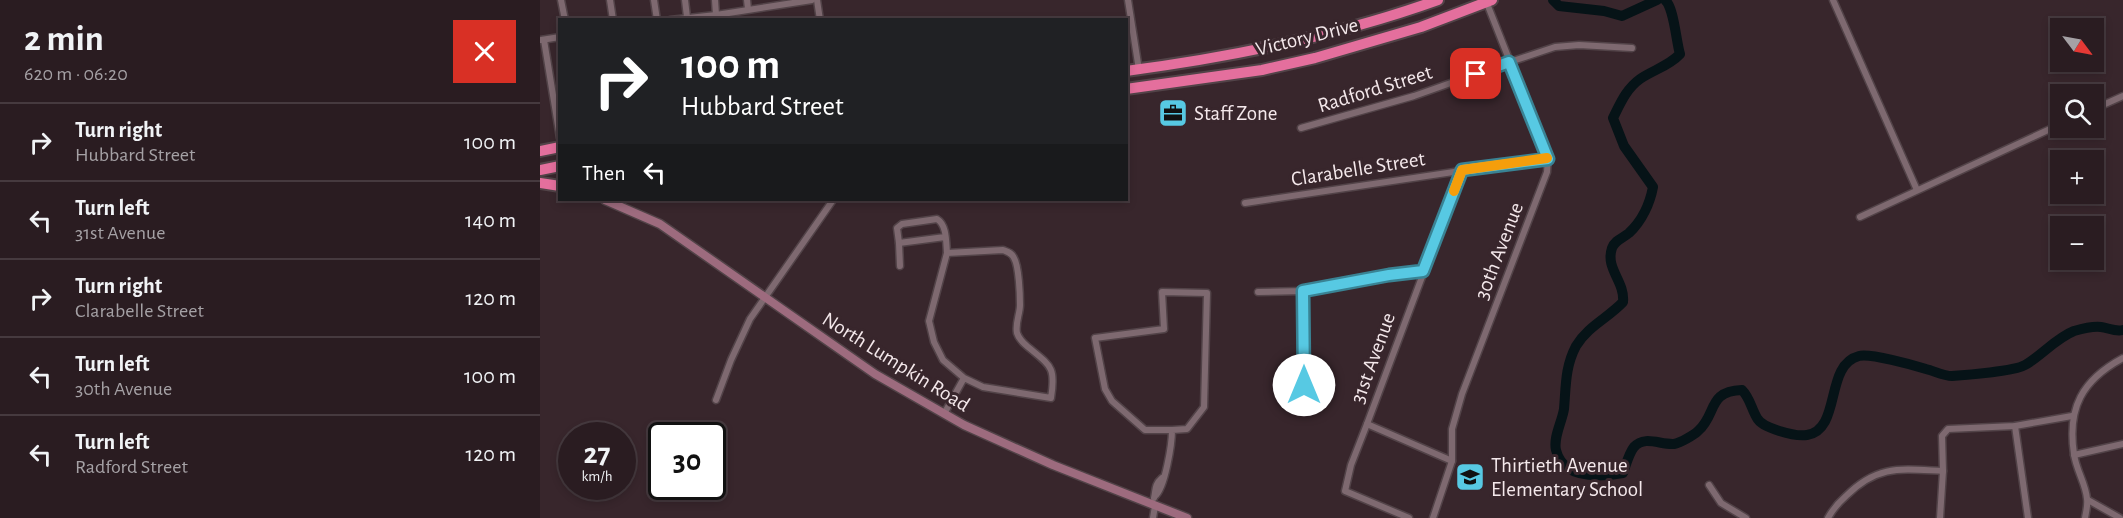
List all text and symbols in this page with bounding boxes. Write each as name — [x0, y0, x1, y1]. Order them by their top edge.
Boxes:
street label: Victory Drive — [1254, 14, 1360, 60]
north arrow — [2050, 18, 2104, 72]
map controls — [2050, 18, 2104, 270]
button: close — [453, 20, 516, 83]
text: 2 min — [24, 21, 104, 57]
icon: right — [582, 42, 660, 120]
text: 100 m — [681, 44, 780, 86]
pin — [1450, 48, 1501, 99]
icon: arrive — [1459, 57, 1492, 90]
street label: Radford Street — [1315, 62, 1435, 116]
text: 620 m · 06:20 — [24, 64, 128, 84]
button: search — [2050, 84, 2104, 138]
text: Hubbard Street — [681, 93, 844, 120]
office icon: Staff Zone — [1157, 97, 1189, 129]
place label: Staff Zone — [1194, 103, 1277, 124]
text: Turn right — [75, 119, 162, 141]
icon: right — [24, 126, 57, 159]
text: 100 m — [464, 131, 516, 153]
text: Hubbard Street — [75, 145, 195, 165]
street label: Clarabelle Street — [1290, 148, 1427, 190]
button: + — [2050, 150, 2104, 204]
icon: left — [638, 156, 671, 189]
text: Then — [582, 162, 626, 184]
text: Turn left — [75, 197, 149, 219]
street label: 30th Avenue — [1471, 200, 1527, 302]
icon: left — [24, 204, 57, 237]
text: 140 m — [465, 209, 516, 231]
button: − — [2050, 216, 2104, 270]
text: 31st Avenue — [75, 223, 166, 243]
text: Turn right — [75, 275, 162, 297]
icon: right — [24, 282, 57, 315]
text: 120 m — [466, 287, 516, 309]
text: Clarabelle Street — [75, 301, 204, 321]
street label: North Lumpkin Road — [819, 308, 973, 416]
street label: 31st Avenue — [1347, 310, 1399, 406]
text: Turn left — [75, 353, 149, 375]
position arrow — [1272, 353, 1336, 417]
icon: left — [24, 360, 57, 393]
text: 100 m — [464, 365, 516, 387]
text: 30th Avenue — [75, 379, 172, 399]
speed limit sign: 30 — [648, 422, 726, 500]
text: Turn left — [75, 431, 149, 453]
icon: left — [24, 438, 57, 471]
text: 27 — [583, 439, 611, 469]
text: 120 m — [466, 443, 516, 465]
place label: Thirtieth Avenue Elementary School — [1491, 455, 1643, 500]
text: Radford Street — [75, 457, 188, 477]
school or university icon: Thirtieth Avenue Elementary School — [1454, 461, 1486, 493]
text: km/h — [582, 469, 612, 484]

